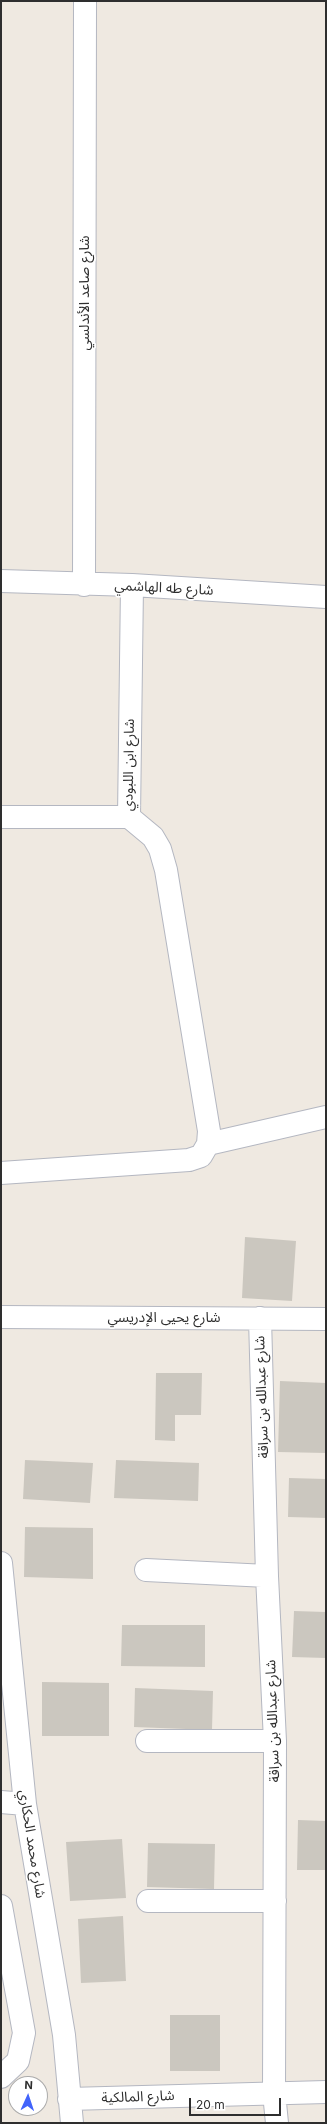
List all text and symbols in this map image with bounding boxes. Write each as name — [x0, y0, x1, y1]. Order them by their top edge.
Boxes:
street label: شارع صاعد الأندلسي — [77, 236, 93, 350]
street label: شارع طه الهاشمي — [114, 577, 214, 599]
street label: شارع ابن اللبودي — [120, 719, 138, 811]
street label: شارع يحيى الإدريسي — [107, 1310, 221, 1326]
street label: شارع عبدالله بن سراقة — [251, 1335, 273, 1459]
street label: شارع عبدالله بن سراقة — [262, 1659, 284, 1783]
street label: شارع محمد الحكاري — [15, 1788, 49, 1900]
north arrow — [8, 2076, 48, 2116]
text: N — [24, 2078, 33, 2092]
street label: شارع المالكية — [101, 2087, 175, 2107]
scale bar — [191, 2090, 283, 2116]
text: 20 m — [196, 2097, 225, 2112]

